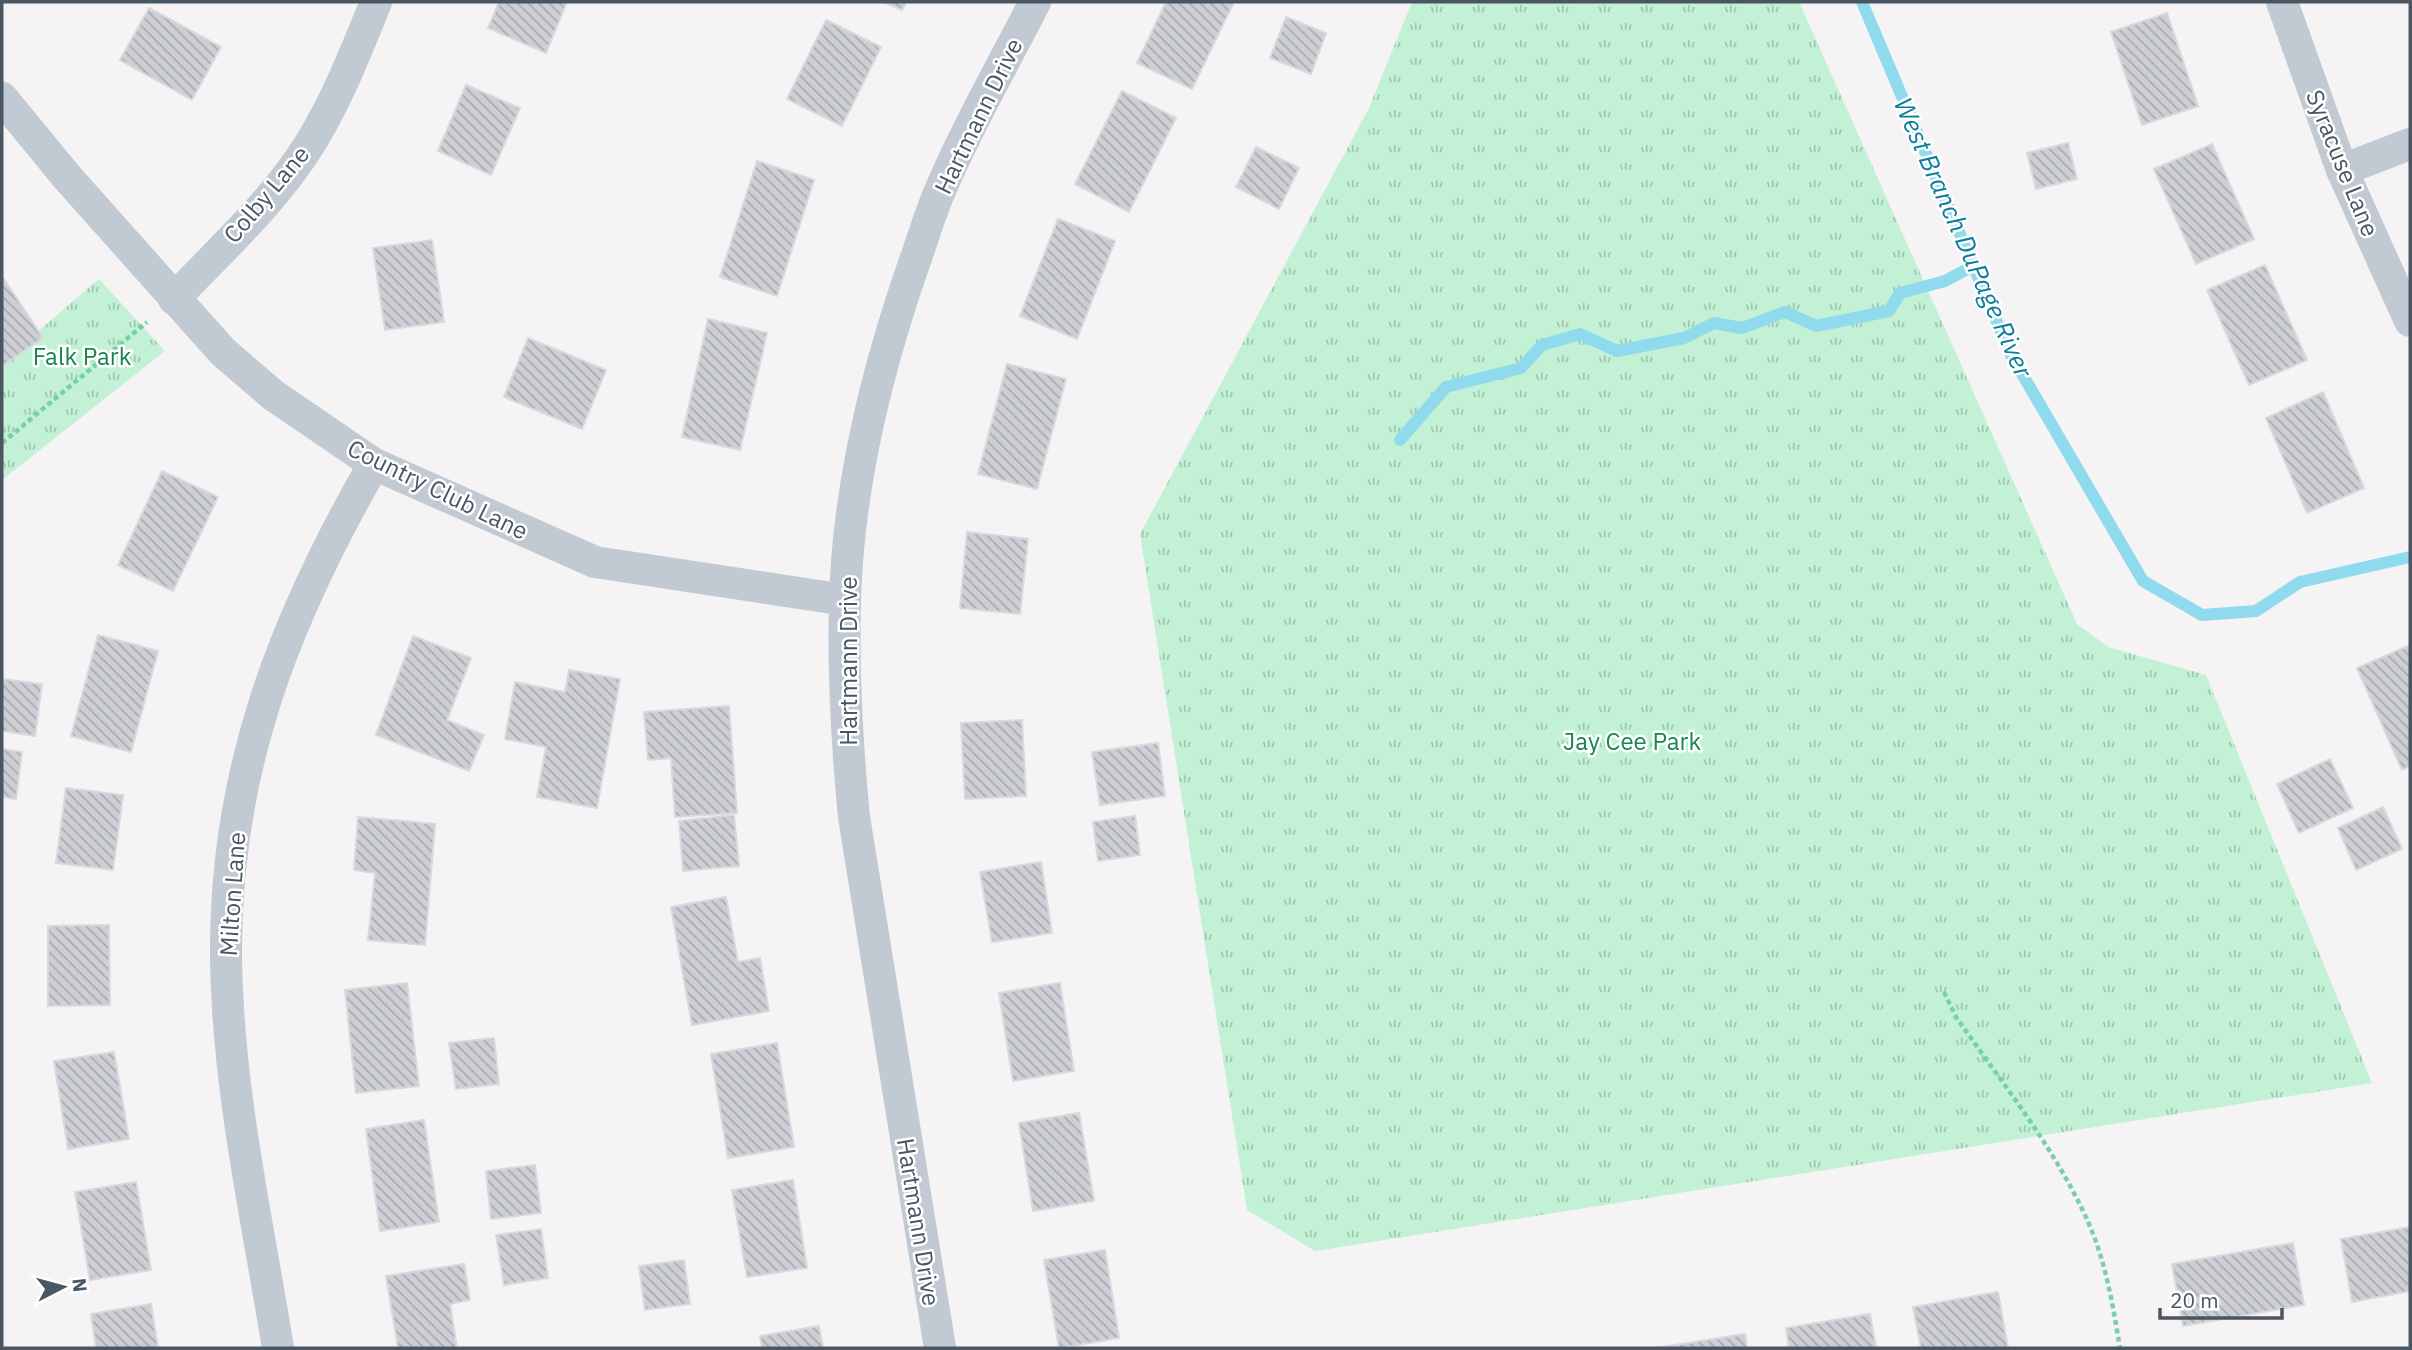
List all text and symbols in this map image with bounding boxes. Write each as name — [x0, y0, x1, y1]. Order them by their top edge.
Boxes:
street label: Hartmann Drive — [926, 33, 1030, 199]
street label: Syracuse Lane — [2299, 85, 2387, 241]
water label: West Branch DuPage River — [1887, 92, 2042, 384]
street label: Colby Lane — [216, 139, 316, 249]
park label: Falk Park — [33, 340, 132, 372]
street label: Country Club Lane — [342, 431, 534, 547]
street label: Hartmann Drive — [832, 576, 864, 746]
park label: Jay Cee Park — [1563, 725, 1701, 757]
street label: Milton Lane — [212, 831, 252, 957]
street label: Hartmann Drive — [890, 1136, 948, 1308]
north arrow — [28, 1252, 98, 1322]
scale bar — [2160, 1276, 2282, 1320]
text: N — [67, 1277, 93, 1293]
text: 20 m — [2170, 1286, 2219, 1314]

